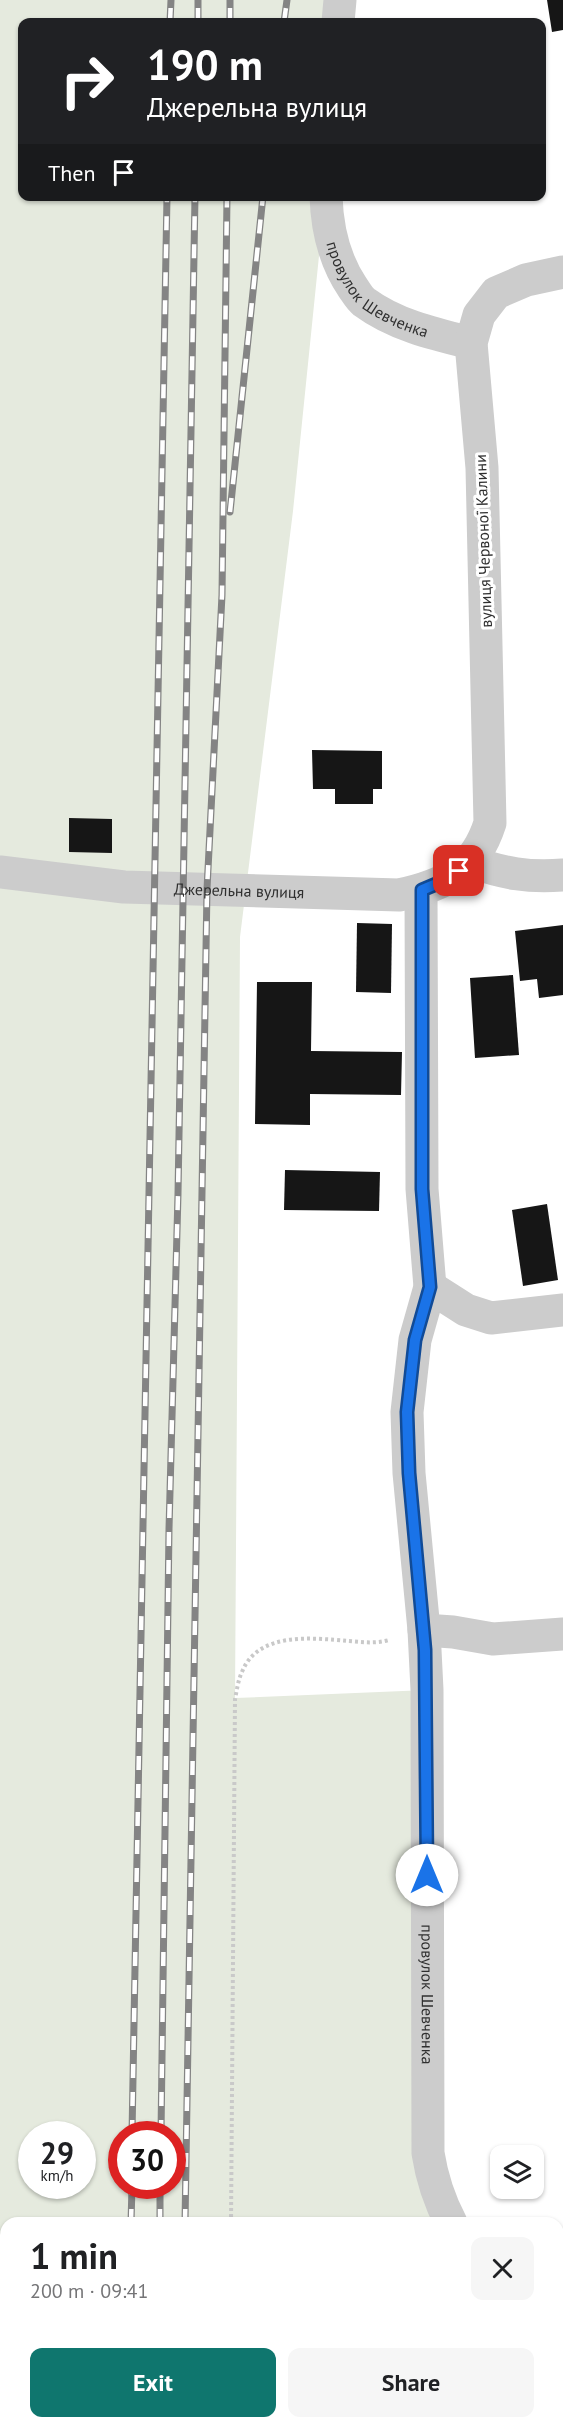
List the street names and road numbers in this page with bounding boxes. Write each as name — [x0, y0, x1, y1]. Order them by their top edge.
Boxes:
street label: провулок Шевченка — [322, 239, 431, 341]
street label: вулиця Червоної Калини — [470, 454, 496, 628]
street label: Джерельна вулиця — [174, 878, 305, 902]
street label: провулок Шевченка — [418, 1924, 438, 2064]

